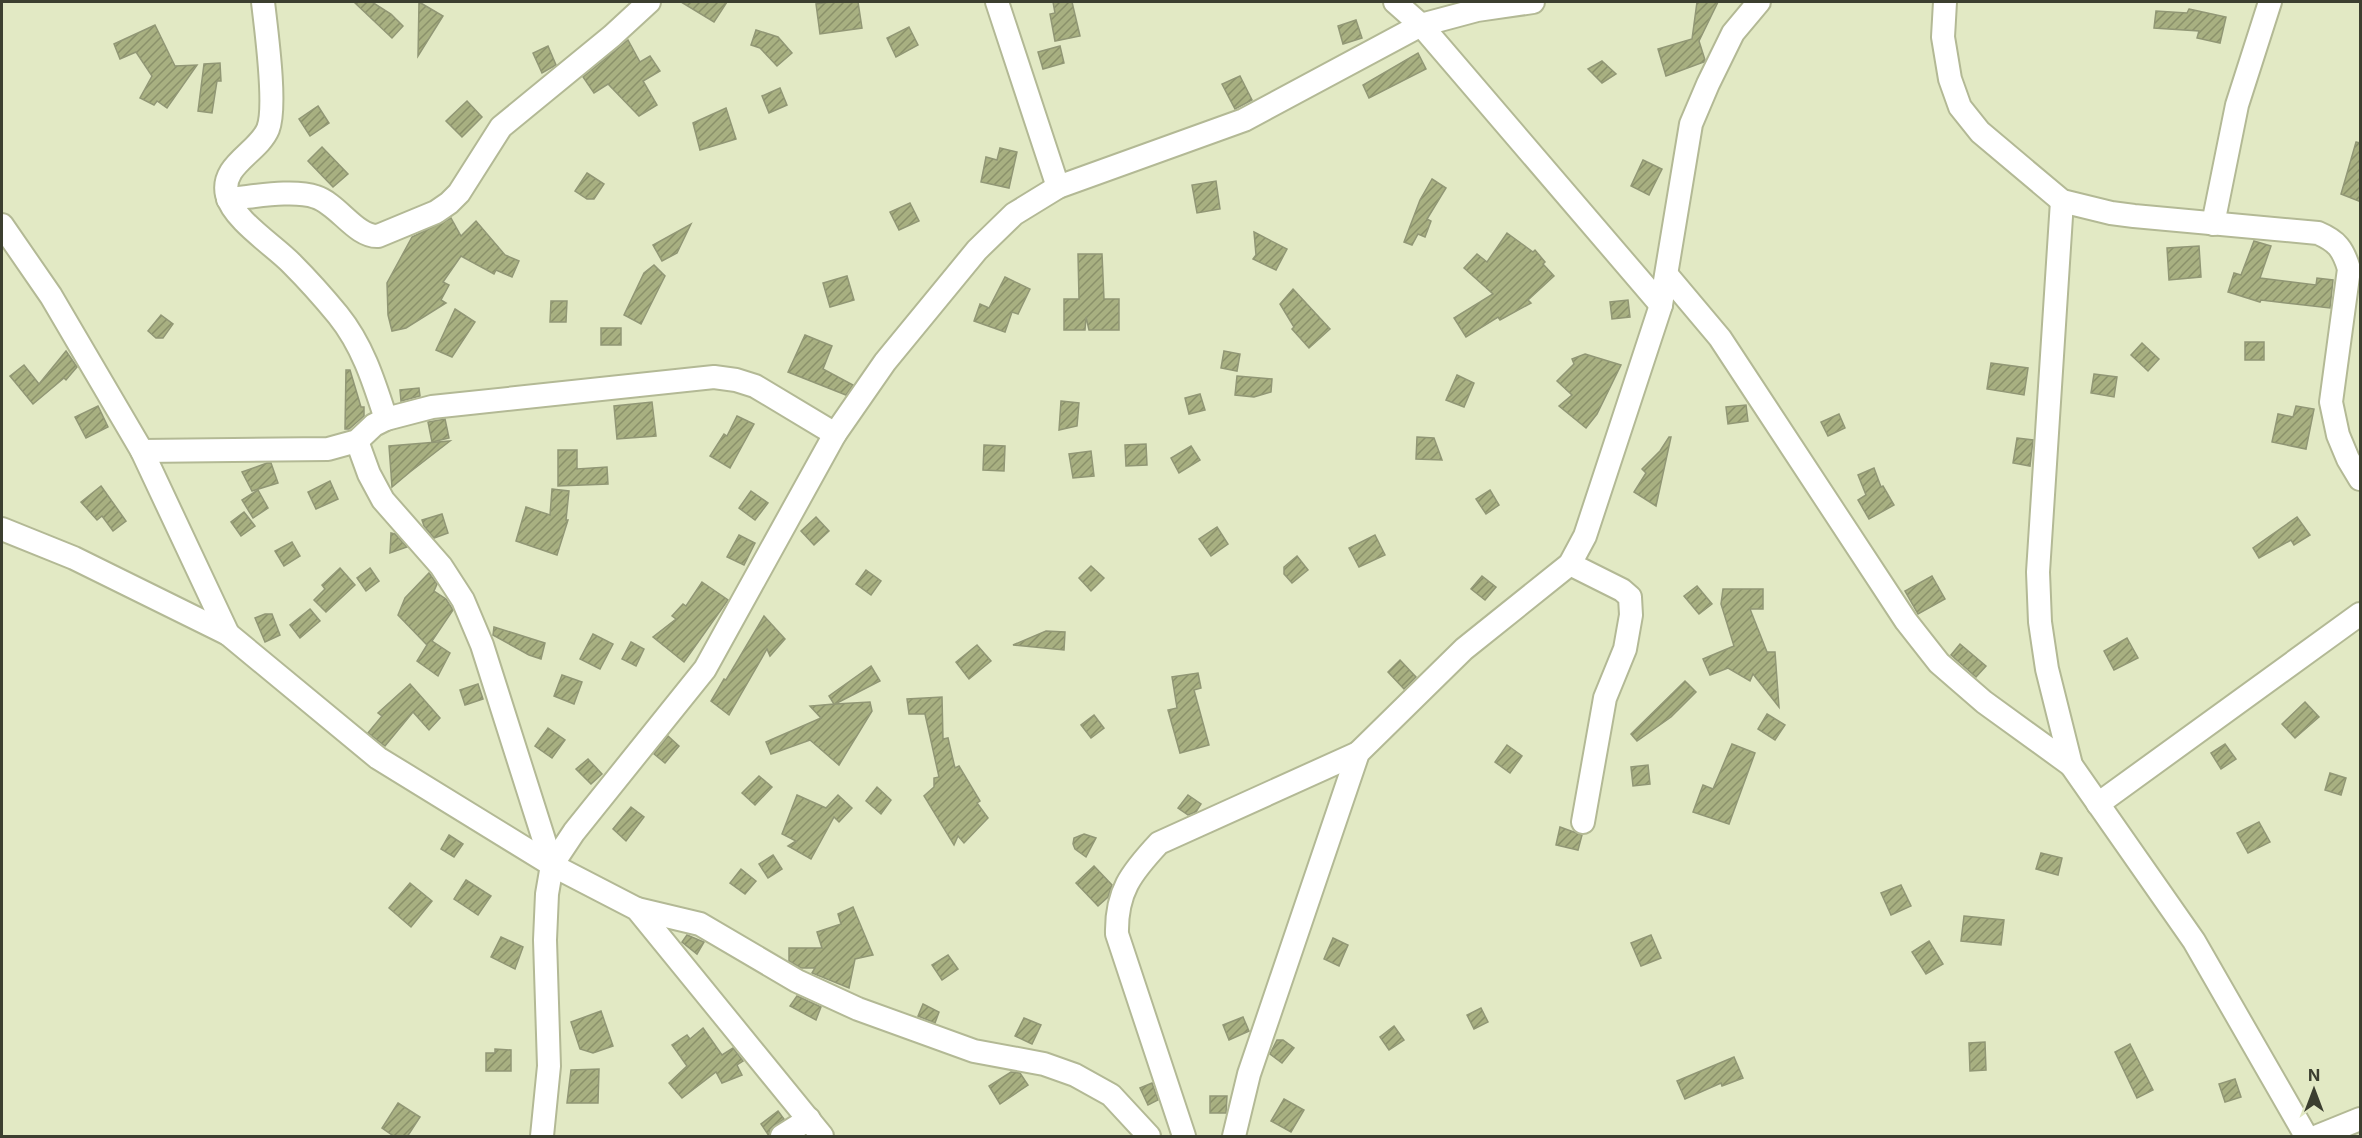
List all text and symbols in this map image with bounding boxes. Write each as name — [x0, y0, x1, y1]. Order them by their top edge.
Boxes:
north arrow — [2284, 1060, 2344, 1120]
text: N — [2308, 1065, 2320, 1085]

